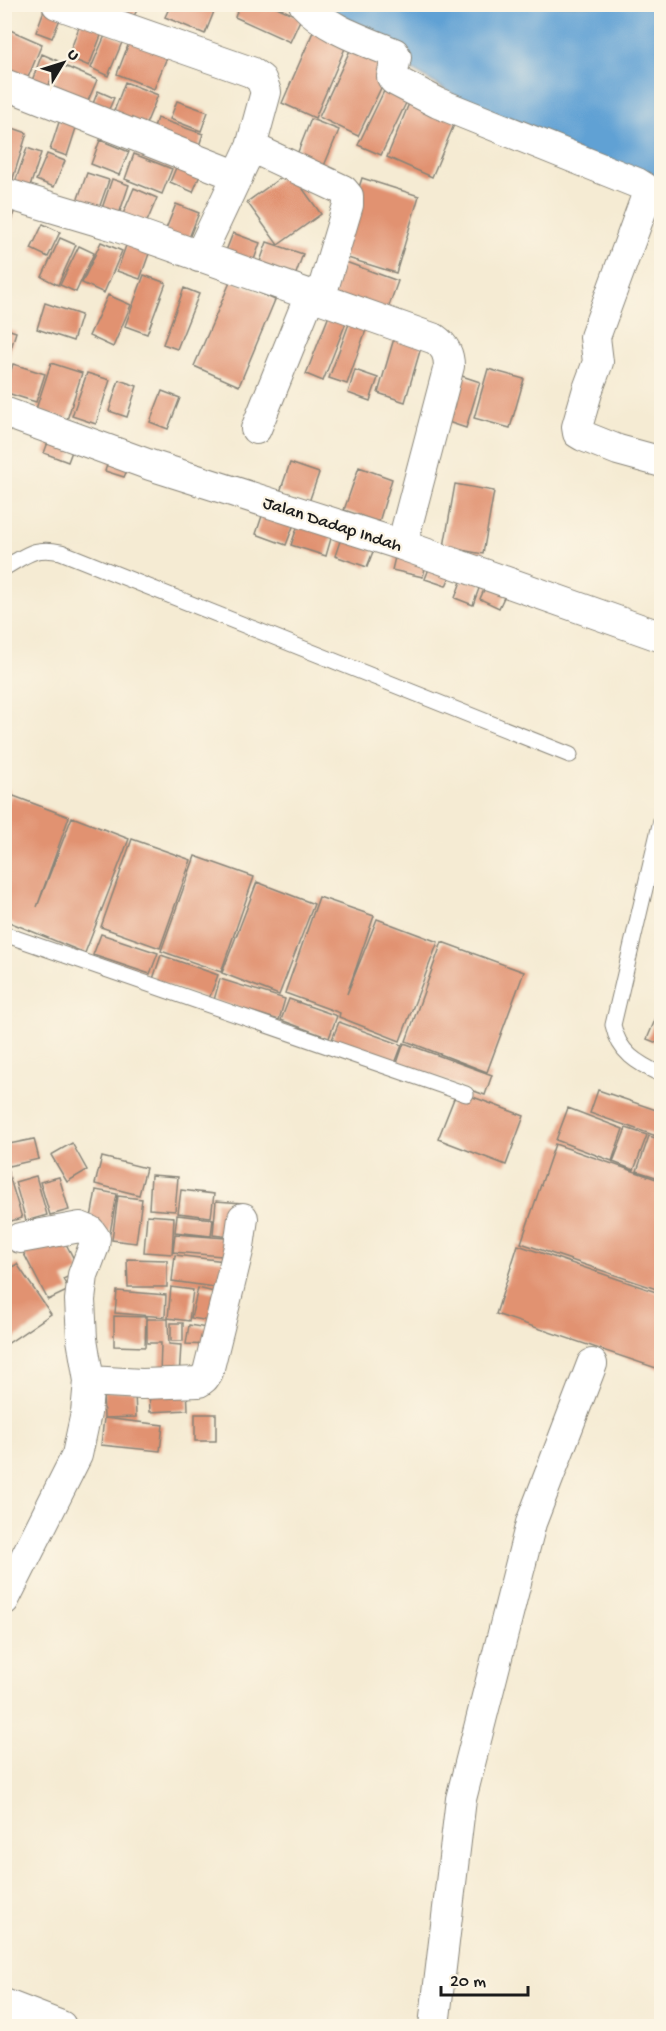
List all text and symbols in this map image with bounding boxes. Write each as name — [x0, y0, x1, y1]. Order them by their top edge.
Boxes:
north arrow — [33, 33, 93, 93]
text: U — [62, 46, 83, 66]
street label: Jalan Dadap Indah — [260, 493, 405, 558]
scale bar — [441, 1959, 528, 1997]
text: 20 m — [450, 1972, 486, 1993]

